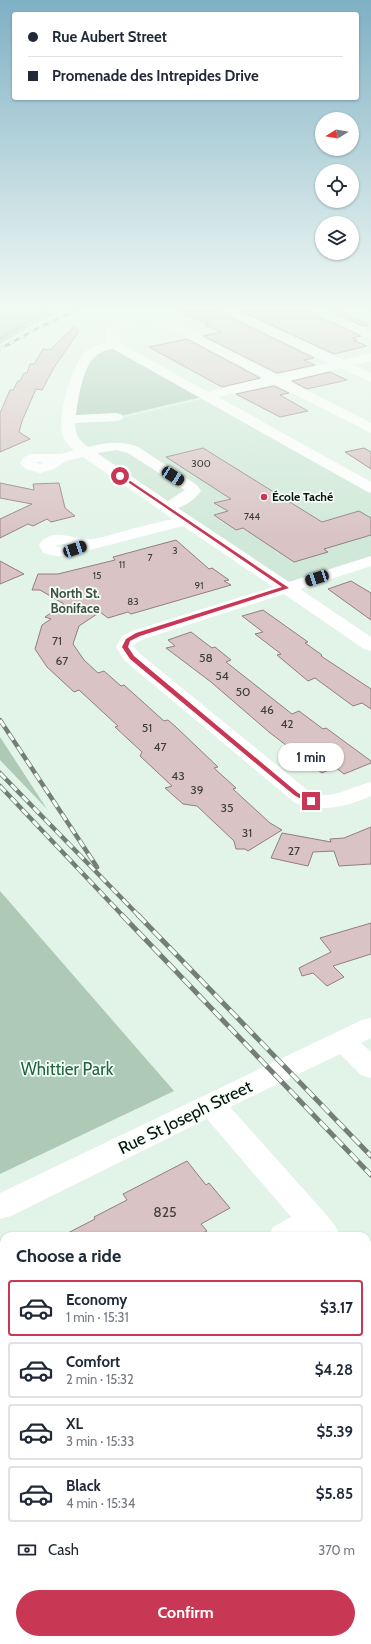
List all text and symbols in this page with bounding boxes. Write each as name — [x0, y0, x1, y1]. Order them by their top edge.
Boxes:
text: Rue Aubert Street — [52, 28, 167, 46]
text: Promenade des Intrepides Drive — [52, 67, 259, 85]
north arrow — [315, 112, 359, 156]
map controls — [315, 112, 359, 260]
button: locate — [315, 164, 359, 208]
button: layers — [315, 216, 359, 260]
house number: 300 — [191, 457, 211, 470]
car — [160, 464, 186, 488]
route start — [111, 467, 129, 485]
place label: École Taché — [272, 489, 333, 504]
marker: École Taché — [259, 492, 269, 502]
house number: 744 — [244, 510, 260, 523]
car — [62, 539, 88, 559]
house number: 3 — [172, 544, 178, 557]
house number: 7 — [147, 551, 153, 564]
house number: 11 — [119, 558, 125, 571]
house number: 15 — [93, 569, 101, 582]
car — [304, 569, 330, 587]
house number: 91 — [195, 579, 203, 592]
district label: North St. Boniface — [50, 585, 100, 616]
house number: 83 — [127, 595, 139, 608]
house number: 71 — [52, 633, 62, 648]
house number: 58 — [199, 650, 213, 665]
house number: 67 — [56, 653, 68, 668]
house number: 54 — [215, 668, 229, 683]
house number: 50 — [236, 684, 250, 699]
house number: 46 — [260, 702, 274, 717]
house number: 42 — [280, 716, 294, 731]
house number: 51 — [142, 720, 152, 735]
house number: 47 — [154, 739, 166, 754]
callout: 1 min — [278, 743, 344, 771]
text: 1 min — [296, 749, 326, 765]
house number: 43 — [171, 768, 185, 783]
house number: 39 — [190, 782, 204, 797]
route end — [302, 792, 320, 810]
house number: 35 — [221, 800, 233, 815]
house number: 31 — [242, 825, 252, 840]
house number: 27 — [288, 843, 300, 858]
park label: Whittier Park — [21, 1059, 114, 1079]
street label: Rue St Joseph Street — [115, 1076, 255, 1158]
house number: 825 — [153, 1203, 177, 1221]
text: Choose a ride — [16, 1245, 121, 1267]
icon: car — [18, 1290, 54, 1326]
text: Economy — [66, 1291, 127, 1309]
text: $3.17 — [320, 1299, 353, 1317]
text: 1 min · 15:31 — [66, 1309, 129, 1325]
icon: car — [18, 1352, 54, 1388]
text: Comfort — [66, 1353, 120, 1371]
text: $4.28 — [315, 1361, 353, 1379]
text: 2 min · 15:32 — [66, 1371, 134, 1387]
icon: car — [18, 1414, 54, 1450]
text: XL — [66, 1415, 83, 1433]
text: $5.39 — [316, 1423, 353, 1441]
text: 3 min · 15:33 — [66, 1433, 134, 1449]
icon: car — [18, 1476, 54, 1512]
text: Black — [66, 1477, 101, 1495]
text: $5.85 — [316, 1485, 353, 1503]
text: 4 min · 15:34 — [66, 1495, 135, 1511]
icon: cash — [16, 1539, 38, 1561]
text: Cash — [48, 1541, 79, 1559]
text: 370 m — [318, 1542, 355, 1558]
button: Confirm — [16, 1590, 355, 1636]

